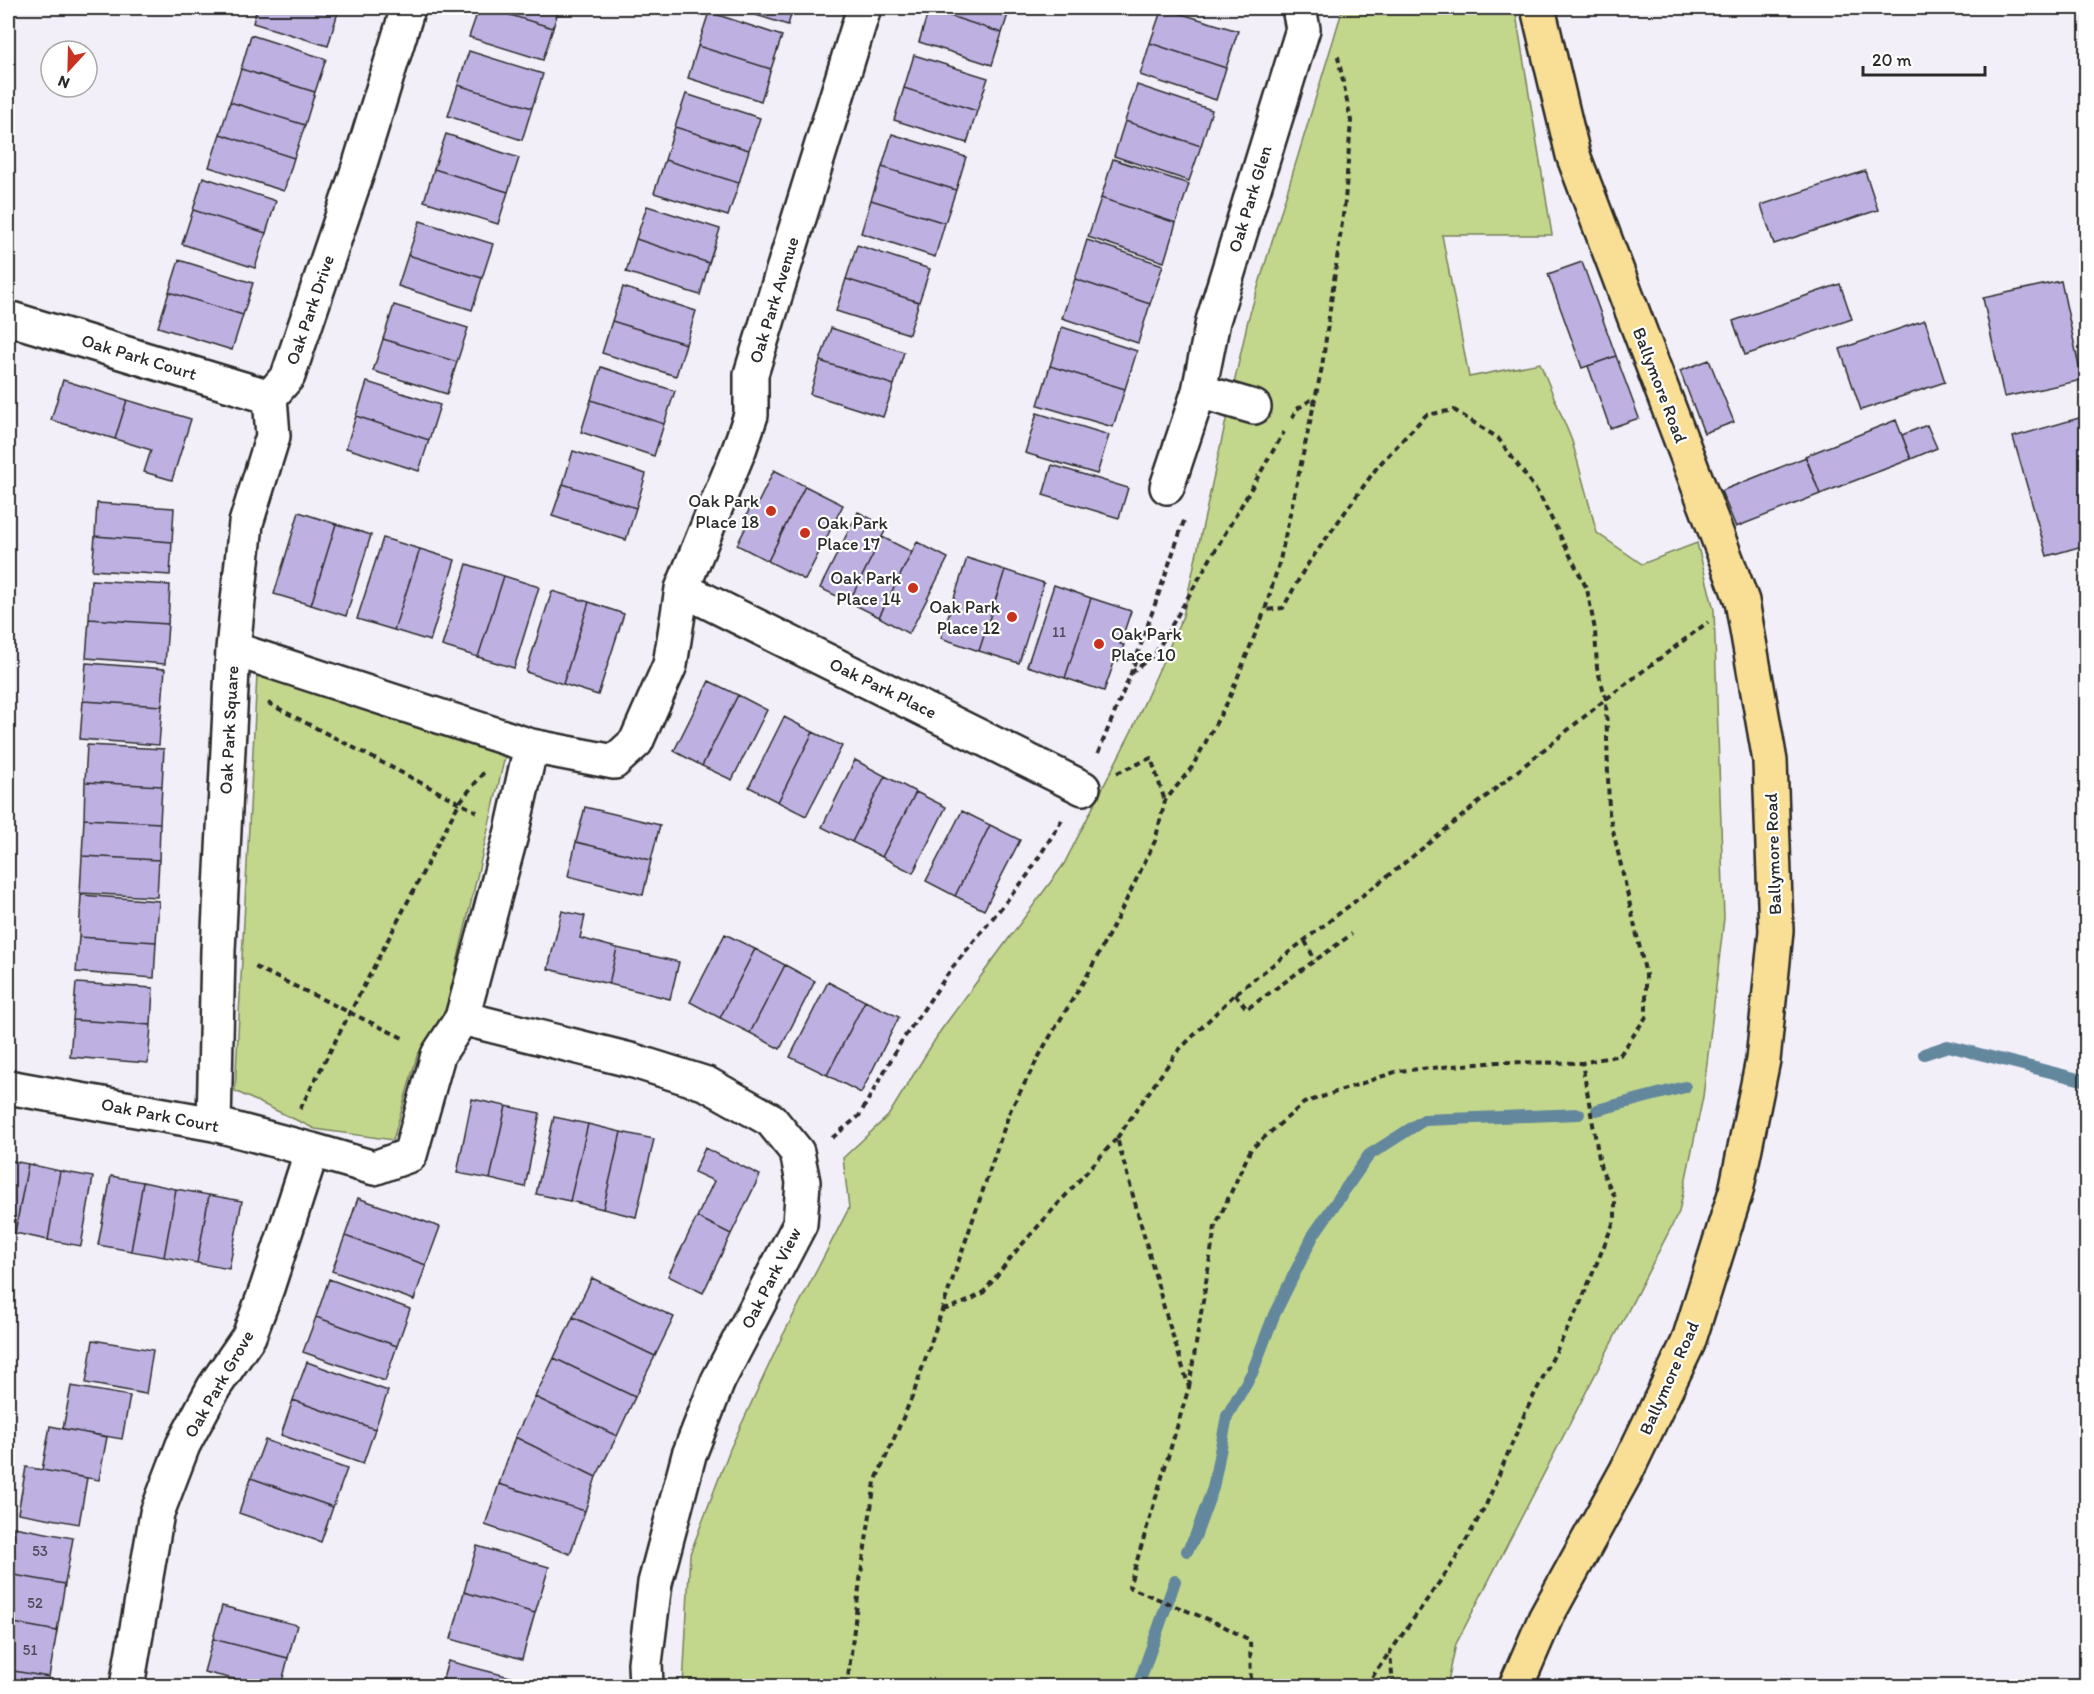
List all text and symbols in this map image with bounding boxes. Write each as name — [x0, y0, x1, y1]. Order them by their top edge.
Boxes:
north arrow — [39, 39, 99, 99]
scale bar — [1863, 39, 1984, 77]
text: 20 m — [1872, 49, 1912, 71]
text: N — [55, 72, 72, 93]
street label: Oak Park Glen — [1223, 142, 1277, 255]
street label: Oak Park Avenue — [744, 234, 804, 366]
street label: Oak Park Drive — [281, 252, 339, 368]
street label: Ballymore Road — [1628, 324, 1692, 446]
street label: Oak Park Court — [79, 329, 200, 385]
place label: Oak Park Place 18 — [688, 490, 760, 533]
marker: Oak Park Place 18 — [764, 504, 778, 518]
place label: Oak Park Place 17 — [817, 512, 889, 555]
marker: Oak Park Place 17 — [798, 526, 812, 540]
place label: Oak Park Place 14 — [830, 567, 902, 610]
marker: Oak Park Place 14 — [906, 581, 920, 595]
place label: Oak Park Place 12 — [929, 596, 1001, 639]
marker: Oak Park Place 12 — [1005, 610, 1019, 624]
house number: 11 — [1052, 623, 1066, 641]
place label: Oak Park Place 10 — [1111, 623, 1183, 666]
marker: Oak Park Place 10 — [1092, 637, 1106, 651]
street label: Oak Park Place — [826, 653, 940, 723]
street label: Oak Park Square — [215, 665, 243, 795]
street label: Ballymore Road — [1760, 792, 1786, 915]
street label: Oak Park Court — [99, 1093, 221, 1137]
street label: Oak Park View — [736, 1224, 806, 1332]
street label: Ballymore Road — [1634, 1318, 1704, 1438]
street label: Oak Park Grove — [179, 1326, 259, 1442]
house number: 53 — [32, 1542, 48, 1560]
house number: 52 — [27, 1594, 43, 1612]
house number: 51 — [23, 1641, 37, 1659]

